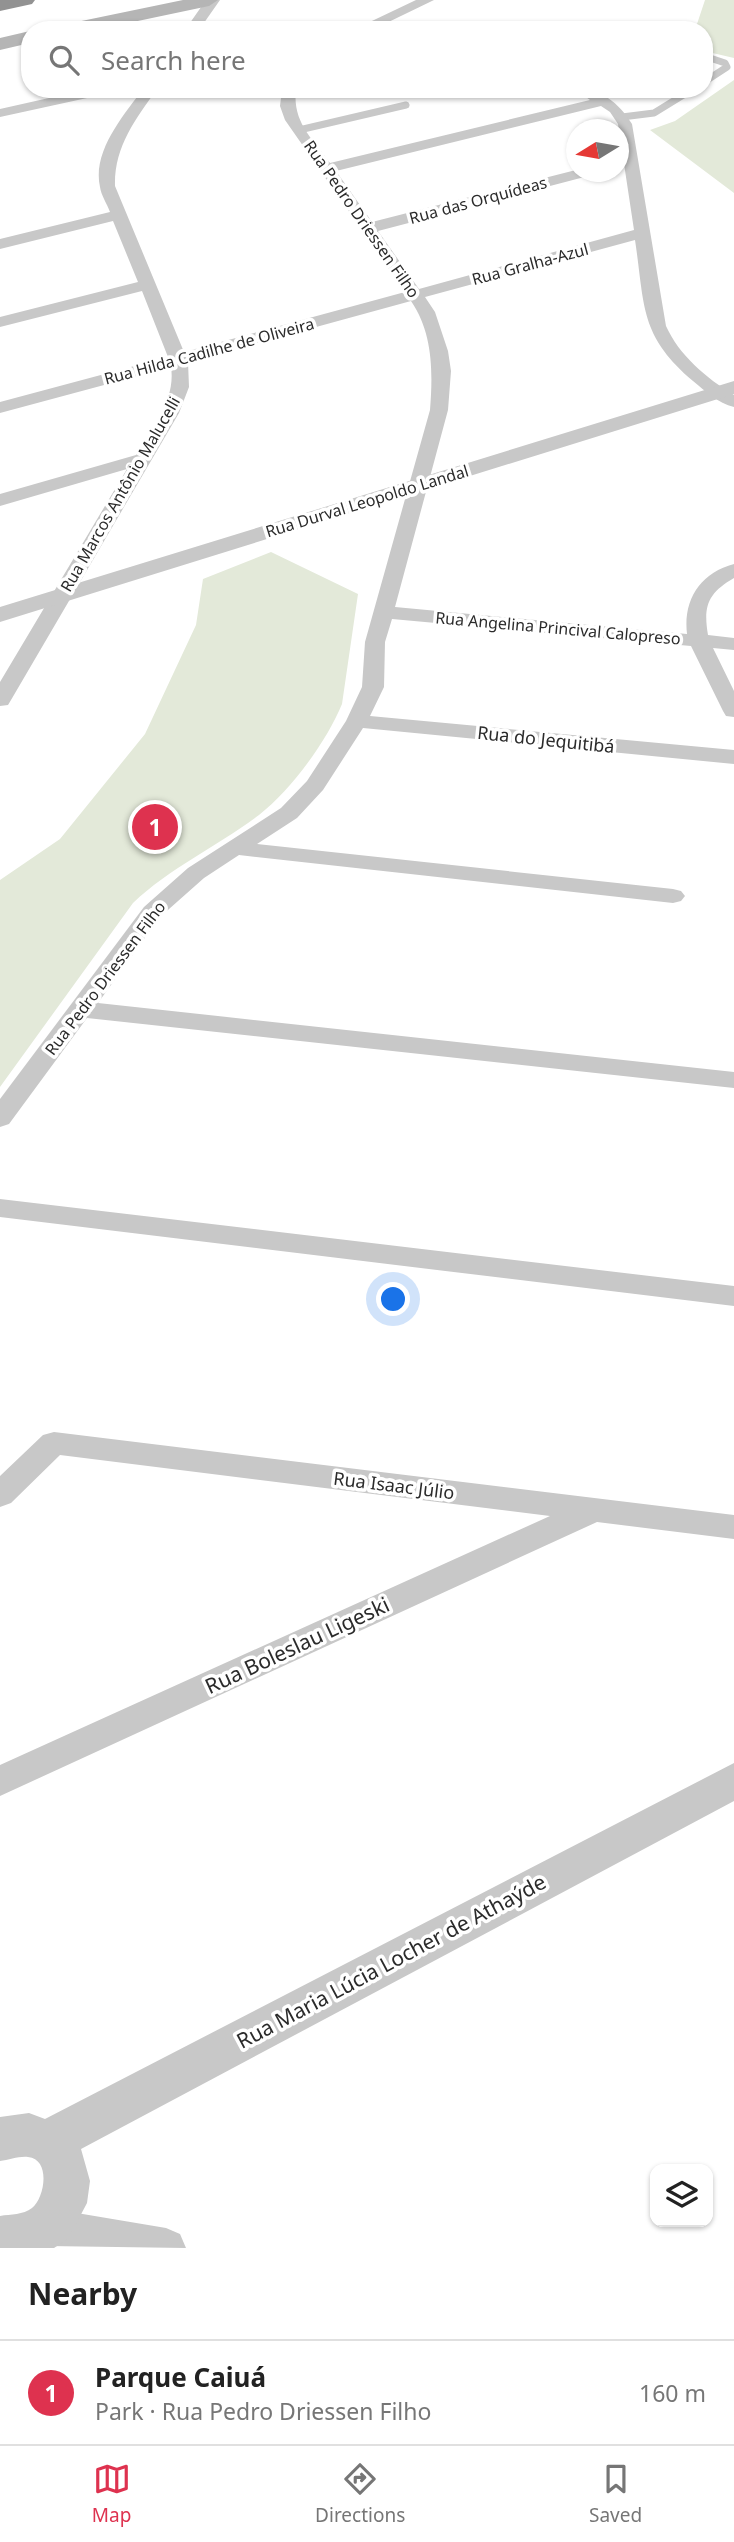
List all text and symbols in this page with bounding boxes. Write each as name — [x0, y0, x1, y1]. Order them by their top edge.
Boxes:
search box — [21, 21, 713, 98]
icon: search — [45, 41, 83, 79]
text: Search here — [101, 42, 246, 78]
north arrow — [566, 119, 629, 182]
street label: Rua Pedro Driessen Filho — [299, 136, 425, 302]
street label: Rua das Orquídeas — [407, 171, 549, 229]
street label: Rua Gralha-Azul — [469, 238, 591, 290]
street label: Rua Hilda Cadilhe de Oliveira — [102, 312, 316, 390]
street label: Rua Marcos Antônio Malucelli — [55, 392, 185, 596]
street label: Rua Durval Leopoldo Landal — [263, 460, 471, 542]
street label: Rua Angelina Princival Calopreso — [434, 606, 682, 650]
street label: Rua do Jequitibá — [476, 720, 616, 758]
pin: 1 — [132, 801, 178, 853]
street label: Rua Pedro Driessen Filho — [40, 896, 170, 1060]
your location — [376, 1282, 410, 1316]
street label: Rua Isaac Júlio — [332, 1466, 456, 1504]
street label: Rua Boleslau Ligeski — [200, 1590, 394, 1700]
street label: Rua Maria Lúcia Locher de Athaýde — [232, 1867, 550, 2055]
map controls — [650, 2164, 713, 2227]
button: layers — [650, 2164, 713, 2227]
text: Nearby — [28, 2273, 137, 2314]
text: Parque Caiuá — [95, 2359, 266, 2395]
text: 1 — [44, 2377, 58, 2409]
text: 160 m — [639, 2377, 706, 2409]
text: Park · Rua Pedro Driessen Filho — [95, 2395, 431, 2427]
tab: Map — [92, 2460, 131, 2528]
tab: Directions — [315, 2460, 405, 2528]
tab: Saved — [589, 2460, 642, 2528]

